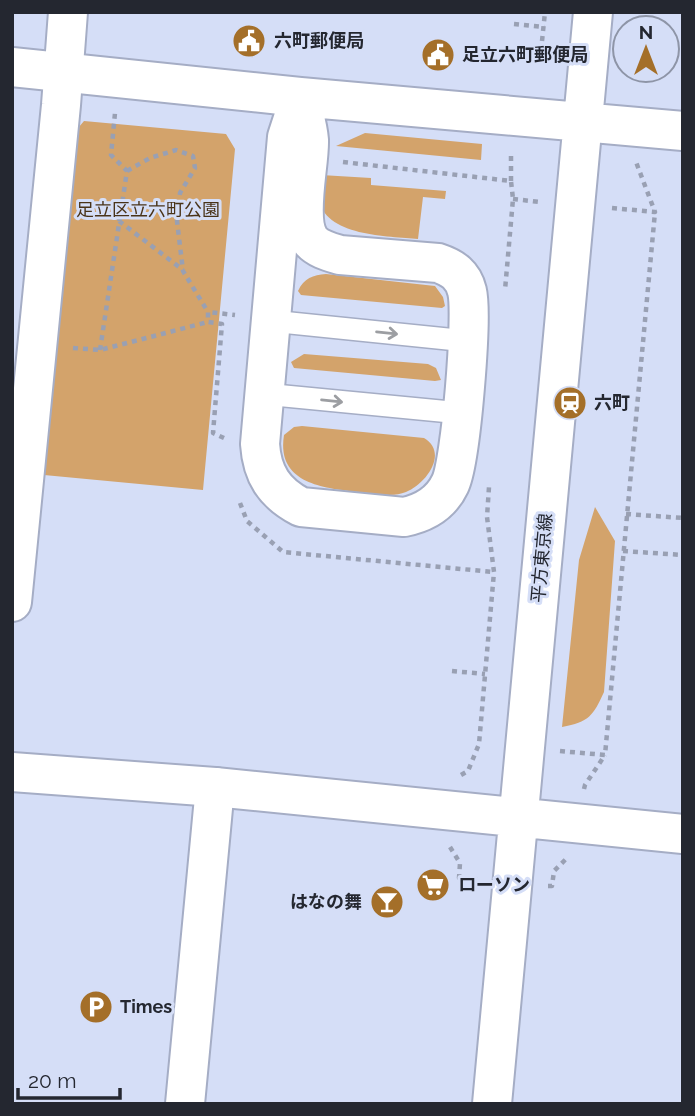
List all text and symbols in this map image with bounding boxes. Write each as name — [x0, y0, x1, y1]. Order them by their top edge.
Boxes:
north arrow — [611, 14, 681, 84]
text: N — [639, 21, 653, 43]
public building icon: 六町郵便局 — [230, 22, 268, 60]
place label: 六町郵便局 — [274, 30, 364, 51]
public building icon: 足立六町郵便局 — [419, 36, 457, 74]
place label: 足立六町郵便局 — [462, 44, 588, 65]
park label: 足立区立六町公園 — [76, 199, 220, 220]
one-way arrow — [376, 327, 398, 340]
station icon: 六町 — [551, 384, 589, 422]
place label: 六町 — [594, 392, 630, 413]
one-way arrow — [320, 394, 343, 407]
street label: 平方東京線 — [527, 512, 556, 604]
supermarket icon: ローソン — [414, 866, 452, 904]
place label: ローソン — [458, 874, 530, 895]
bar icon: はなの舞 — [368, 883, 406, 921]
place label: はなの舞 — [290, 891, 362, 912]
parking icon: Times — [77, 988, 115, 1026]
place label: Times — [120, 996, 172, 1017]
scale bar — [18, 1056, 119, 1100]
text: 20 m — [28, 1068, 76, 1093]

